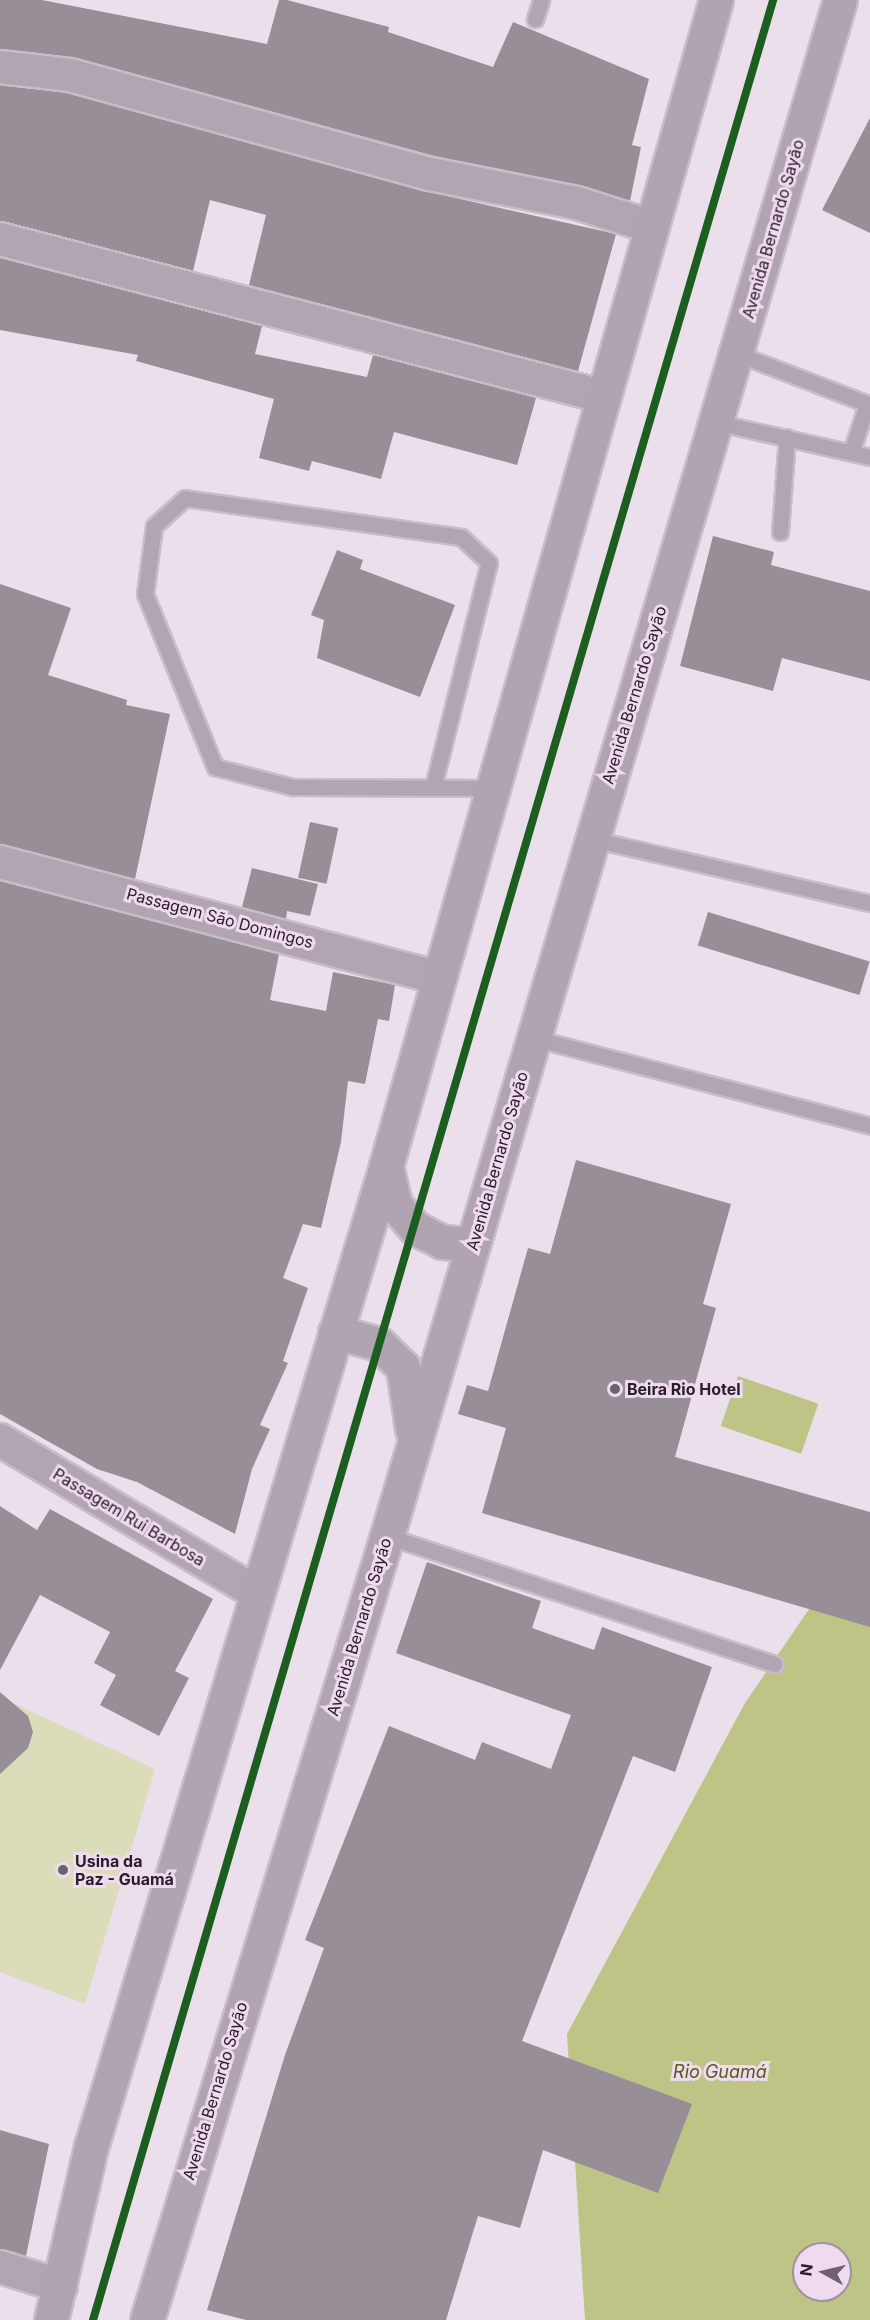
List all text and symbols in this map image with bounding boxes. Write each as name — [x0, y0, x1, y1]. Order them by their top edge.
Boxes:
street label: Avenida Bernardo Sayão — [738, 137, 808, 321]
street label: Avenida Bernardo Sayão — [598, 604, 670, 786]
street label: Passagem São Domingos — [125, 884, 315, 952]
street label: Avenida Bernardo Sayão — [462, 1069, 532, 1253]
place label: Beira Rio Hotel — [627, 1379, 741, 1399]
marker: Beira Rio Hotel — [608, 1382, 622, 1396]
street label: Passagem Rui Barbosa — [50, 1464, 208, 1570]
street label: Avenida Bernardo Sayão — [323, 1536, 395, 1718]
place label: Usina da Paz - Guamá — [75, 1851, 174, 1889]
marker: Usina da Paz - Guamá — [56, 1863, 70, 1877]
street label: Avenida Bernardo Sayão — [179, 2000, 251, 2182]
water label: Rio Guamá — [673, 2061, 767, 2083]
north arrow — [792, 2242, 852, 2302]
text: N — [795, 2262, 817, 2277]

